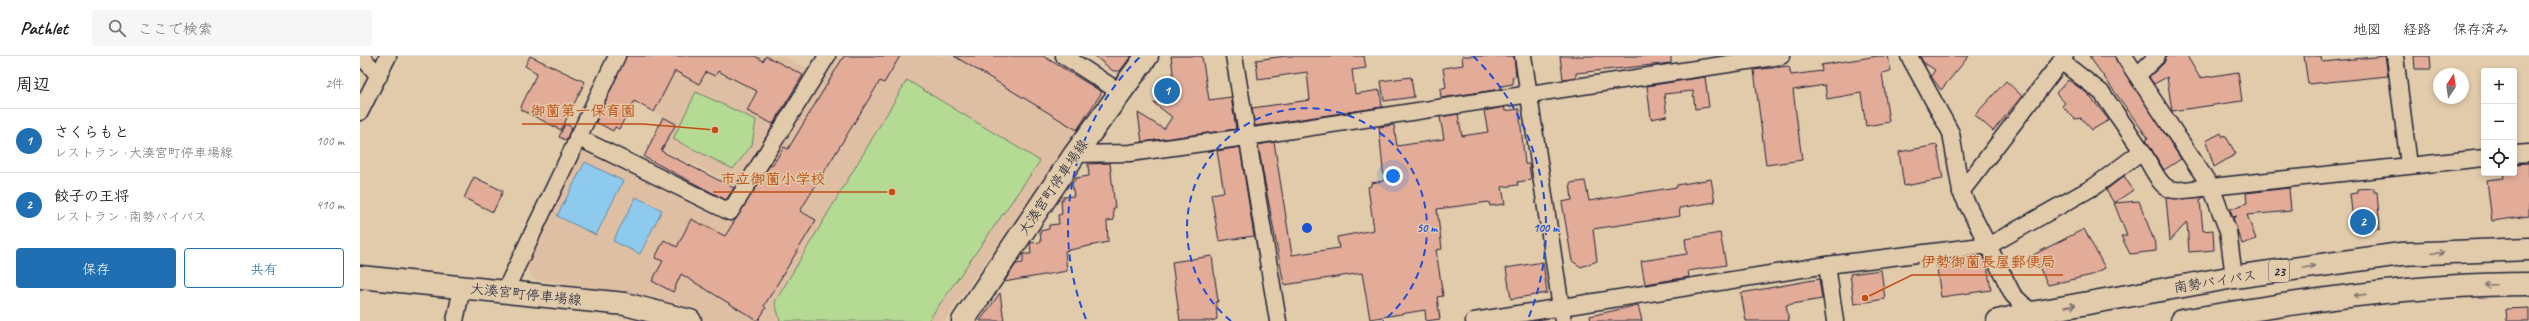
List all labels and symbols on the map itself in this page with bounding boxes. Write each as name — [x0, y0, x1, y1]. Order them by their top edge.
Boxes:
north arrow — [2433, 68, 2469, 104]
pin: 1 — [1154, 76, 1180, 106]
callout: 御薗第一保育園 — [522, 97, 643, 124]
text: 御薗第一保育園 — [530, 102, 636, 121]
street label: 大湊宮町停車場線 — [1015, 136, 1092, 238]
callout: 市立御薗小学校 — [713, 165, 834, 192]
your location — [1383, 166, 1403, 186]
text: 市立御薗小学校 — [720, 170, 826, 189]
pin: 2 — [2350, 207, 2376, 237]
text: 50 m — [1417, 220, 1438, 236]
text: 100 m — [1533, 220, 1560, 236]
centre of rings — [1300, 221, 1314, 235]
callout: 伊勢御薗長屋郵便局 — [1912, 248, 2063, 275]
one-way arrow — [2431, 249, 2444, 256]
text: 伊勢御薗長屋郵便局 — [1920, 253, 2056, 272]
road number: 23 — [2269, 260, 2289, 282]
one-way arrow — [2302, 263, 2315, 271]
street label: 南勢バイパス — [2172, 267, 2258, 296]
street label: 大湊宮町停車場線 — [469, 280, 583, 309]
one-way arrow — [2484, 281, 2497, 288]
one-way arrow — [2354, 291, 2367, 298]
one-way arrow — [2063, 302, 2076, 310]

